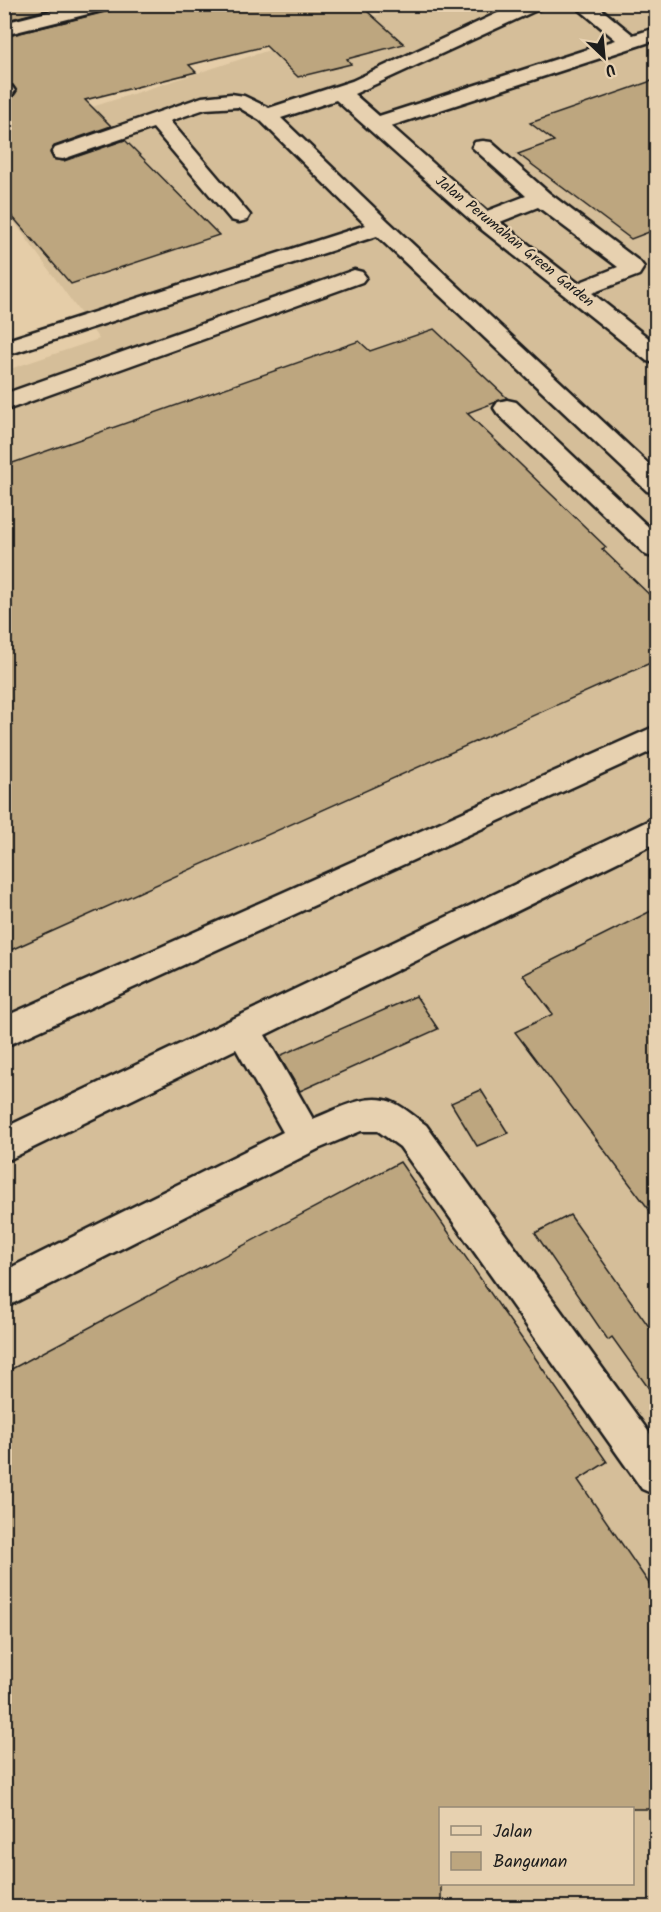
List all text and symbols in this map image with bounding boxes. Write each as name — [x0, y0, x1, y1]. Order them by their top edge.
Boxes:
north arrow — [574, 27, 634, 87]
text: U — [600, 56, 620, 83]
street label: Jalan Perumahan Green Garden — [430, 170, 599, 314]
legend — [439, 1807, 634, 1885]
text: Jalan — [493, 1818, 532, 1847]
text: Bangunan — [493, 1848, 567, 1877]

